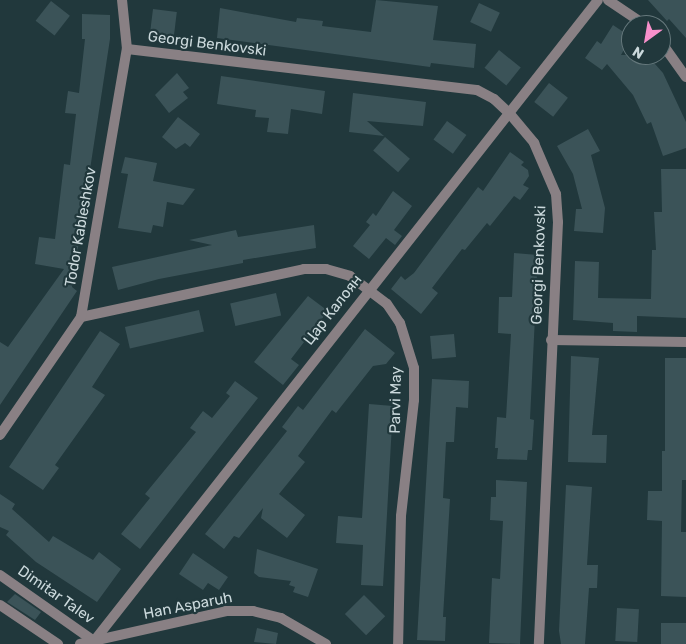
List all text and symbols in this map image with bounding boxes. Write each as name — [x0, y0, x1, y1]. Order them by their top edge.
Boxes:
north arrow — [621, 15, 671, 65]
street label: Georgi Benkovski — [147, 28, 267, 60]
text: N — [630, 42, 647, 62]
street label: Todor Kableshkov — [62, 165, 100, 289]
street label: Georgi Benkovski — [528, 205, 550, 325]
street label: Цар Калоян — [300, 271, 366, 349]
street label: Parvi May — [386, 366, 406, 434]
street label: Dimitar Talev — [14, 562, 98, 628]
street label: Han Asparuh — [142, 589, 234, 623]

